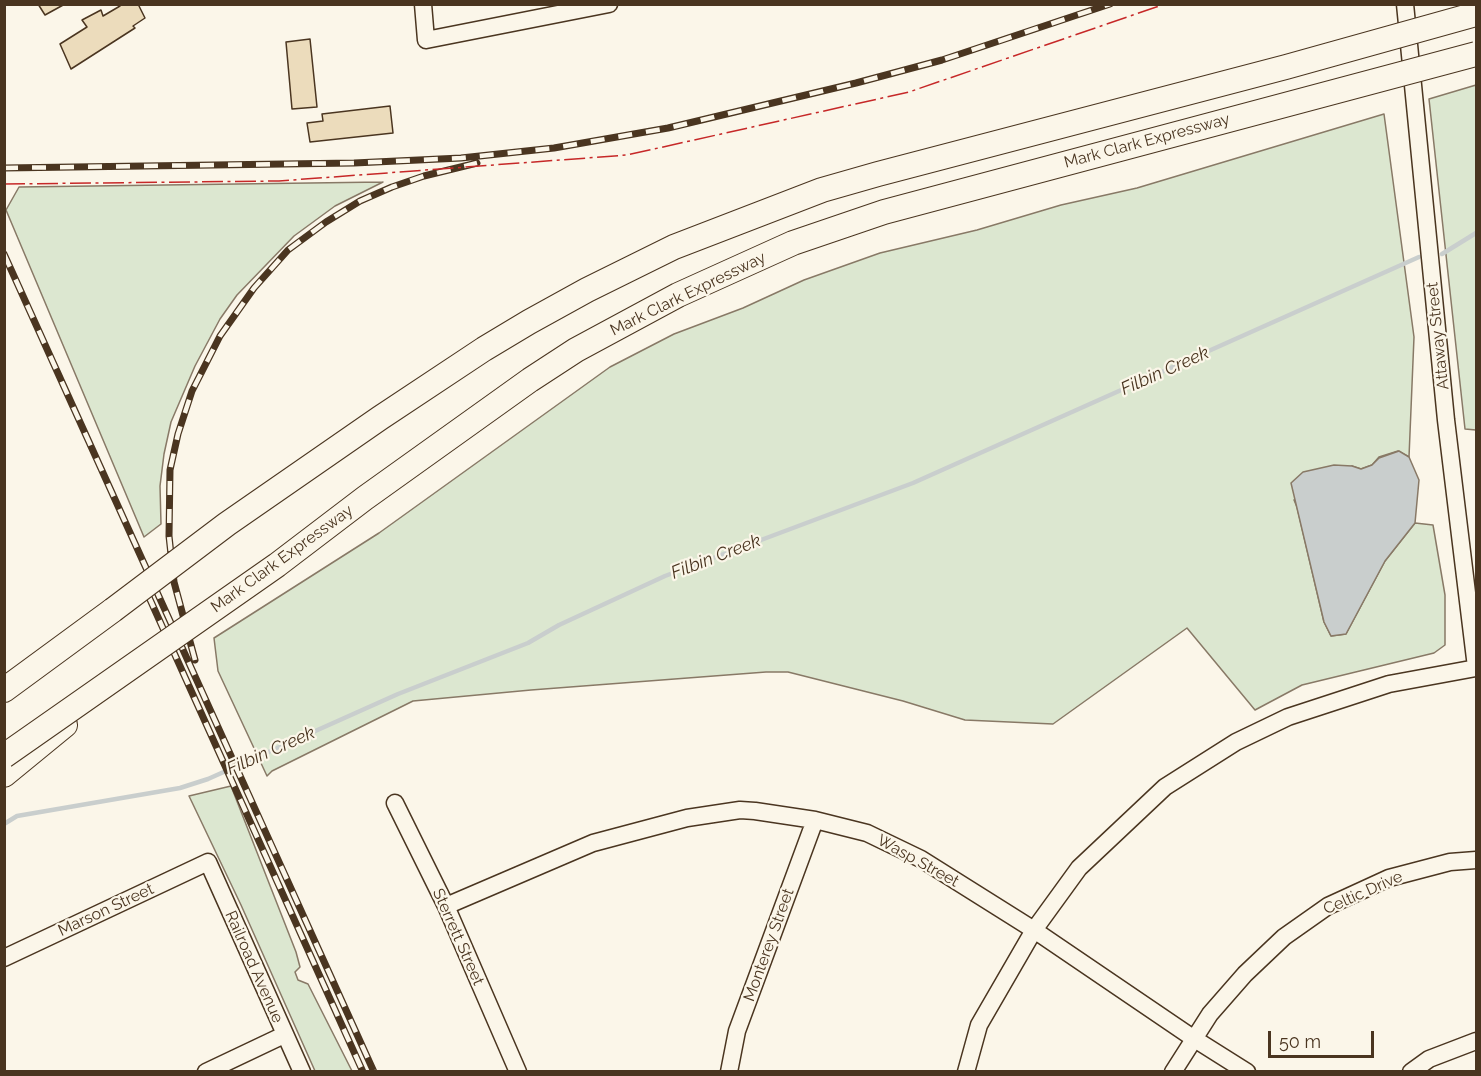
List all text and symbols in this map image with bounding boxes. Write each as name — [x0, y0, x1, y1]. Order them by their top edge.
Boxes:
street label: Mark Clark Expressway — [1062, 110, 1232, 172]
street label: Mark Clark Expressway — [607, 248, 769, 340]
street label: Attaway Street — [1423, 281, 1453, 391]
water label: Filbin Creek — [1117, 342, 1213, 400]
street label: Mark Clark Expressway — [207, 501, 357, 617]
water label: Filbin Creek — [668, 530, 764, 584]
water label: Filbin Creek — [223, 722, 319, 780]
street label: Wasp Street — [874, 831, 962, 891]
street label: Celtic Drive — [1320, 867, 1406, 919]
street label: Marson Street — [55, 879, 157, 941]
street label: Sterrett Street — [428, 886, 488, 988]
street label: Monterey Street — [740, 886, 798, 1004]
street label: Railroad Avenue — [221, 908, 287, 1026]
scale bar — [1271, 1019, 1378, 1057]
text: 50 m — [1279, 1031, 1321, 1052]

